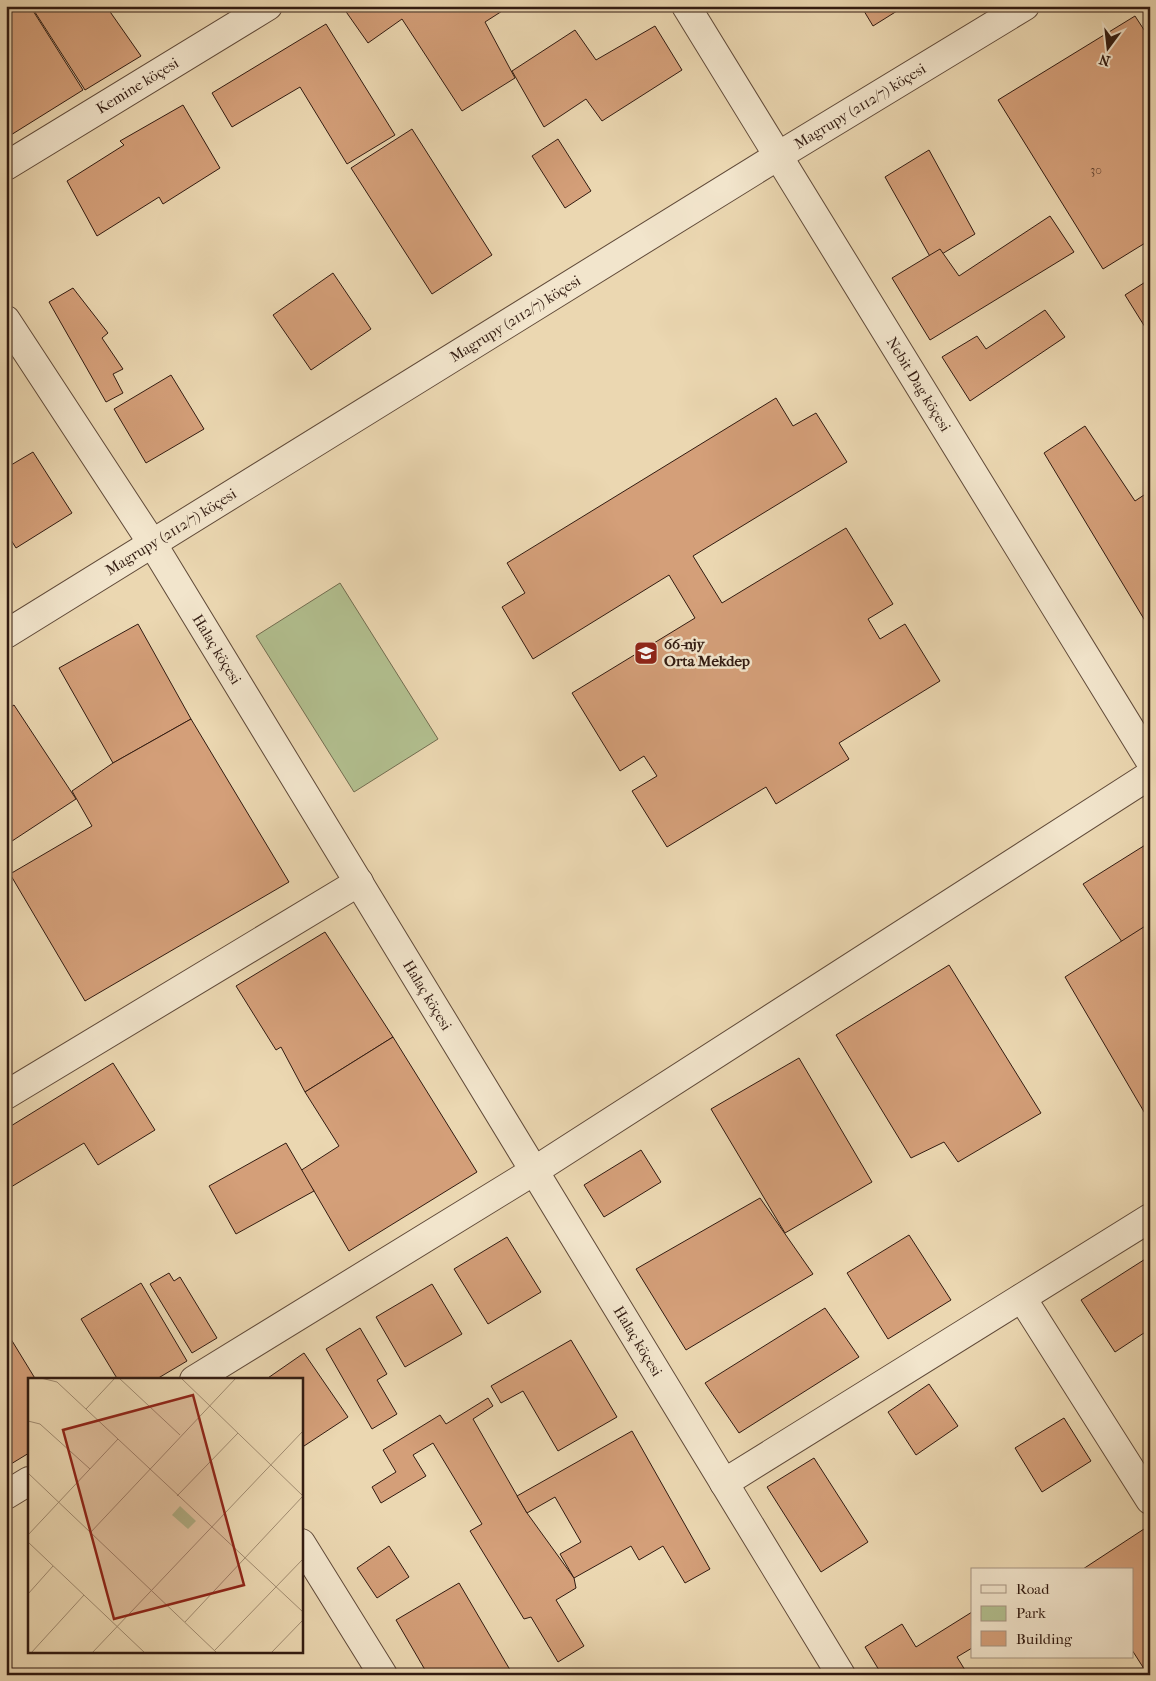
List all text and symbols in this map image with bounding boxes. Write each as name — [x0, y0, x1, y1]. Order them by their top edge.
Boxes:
north arrow — [1084, 22, 1134, 72]
text: N — [1097, 50, 1112, 70]
street label: Kemine köçesi — [93, 53, 182, 118]
street label: Magrupy (2112/7) köçesi — [791, 59, 930, 153]
house number: 30 — [1090, 163, 1102, 177]
street label: Magrupy (2112/7) köçesi — [447, 271, 584, 366]
street label: Nebit Dag köçesi — [883, 334, 955, 435]
street label: Magrupy (2112/7) köçesi — [102, 484, 240, 579]
street label: Halaç köçesi — [189, 611, 245, 688]
place label: 66-njy Orta Mekdep — [664, 635, 750, 670]
school or university icon: 66-njy Orta Mekdep — [633, 640, 659, 666]
street label: Halaç köçesi — [399, 957, 456, 1034]
street label: Halaç köçesi — [610, 1303, 666, 1380]
inset map — [28, 1378, 302, 1654]
legend — [971, 1568, 1134, 1658]
text: Road — [1016, 1580, 1050, 1598]
text: Park — [1016, 1604, 1046, 1622]
text: Building — [1016, 1630, 1073, 1648]

